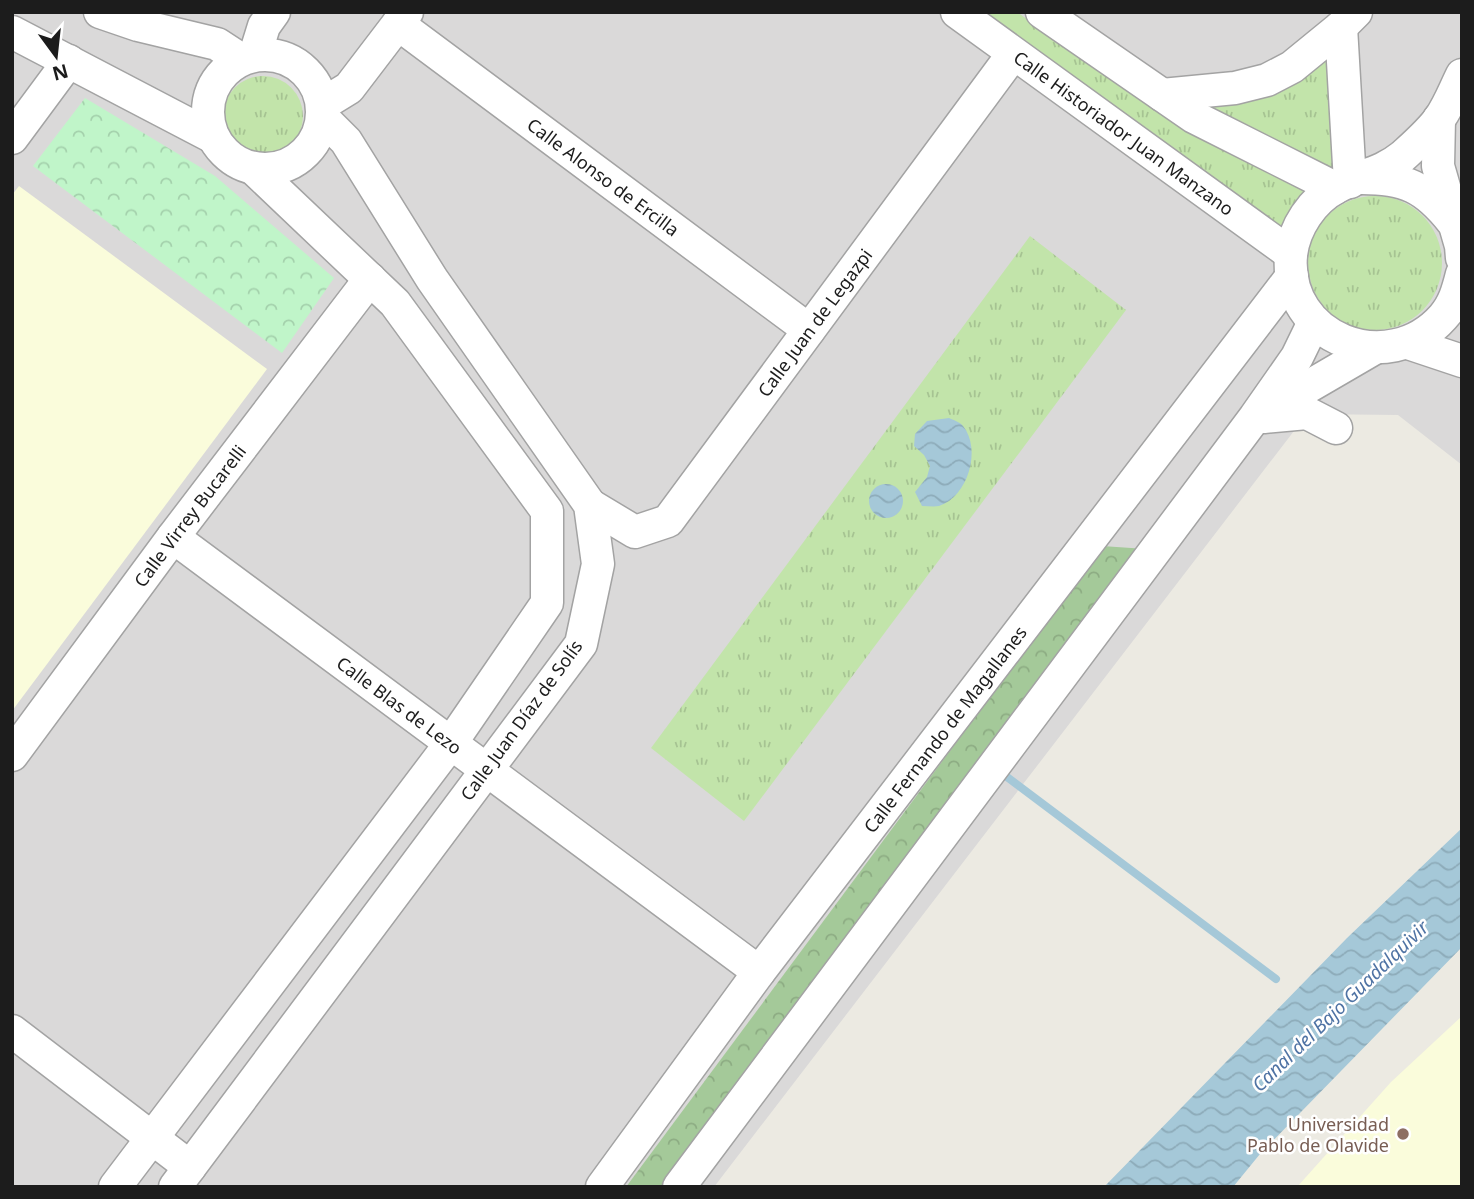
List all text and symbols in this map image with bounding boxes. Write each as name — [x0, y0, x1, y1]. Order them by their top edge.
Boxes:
north arrow — [21, 21, 91, 91]
street label: Calle Historiador Juan Manzano — [1009, 45, 1239, 221]
text: N — [50, 58, 71, 87]
street label: Calle Alonso de Ercilla — [522, 112, 684, 241]
street label: Calle Juan de Legazpi — [752, 244, 877, 401]
street label: Calle Virrey Bucarelli — [128, 440, 251, 592]
street label: Calle Fernando de Magallanes — [858, 621, 1032, 838]
street label: Calle Juan Díaz de Solís — [455, 635, 587, 805]
street label: Calle Blas de Lezo — [332, 651, 467, 759]
water label: Canal del Bajo Guadalquivir — [1246, 914, 1435, 1097]
place label: Universidad Pablo de Olavide — [1247, 1112, 1389, 1157]
marker: Universidad Pablo de Olavide — [1395, 1126, 1411, 1142]

